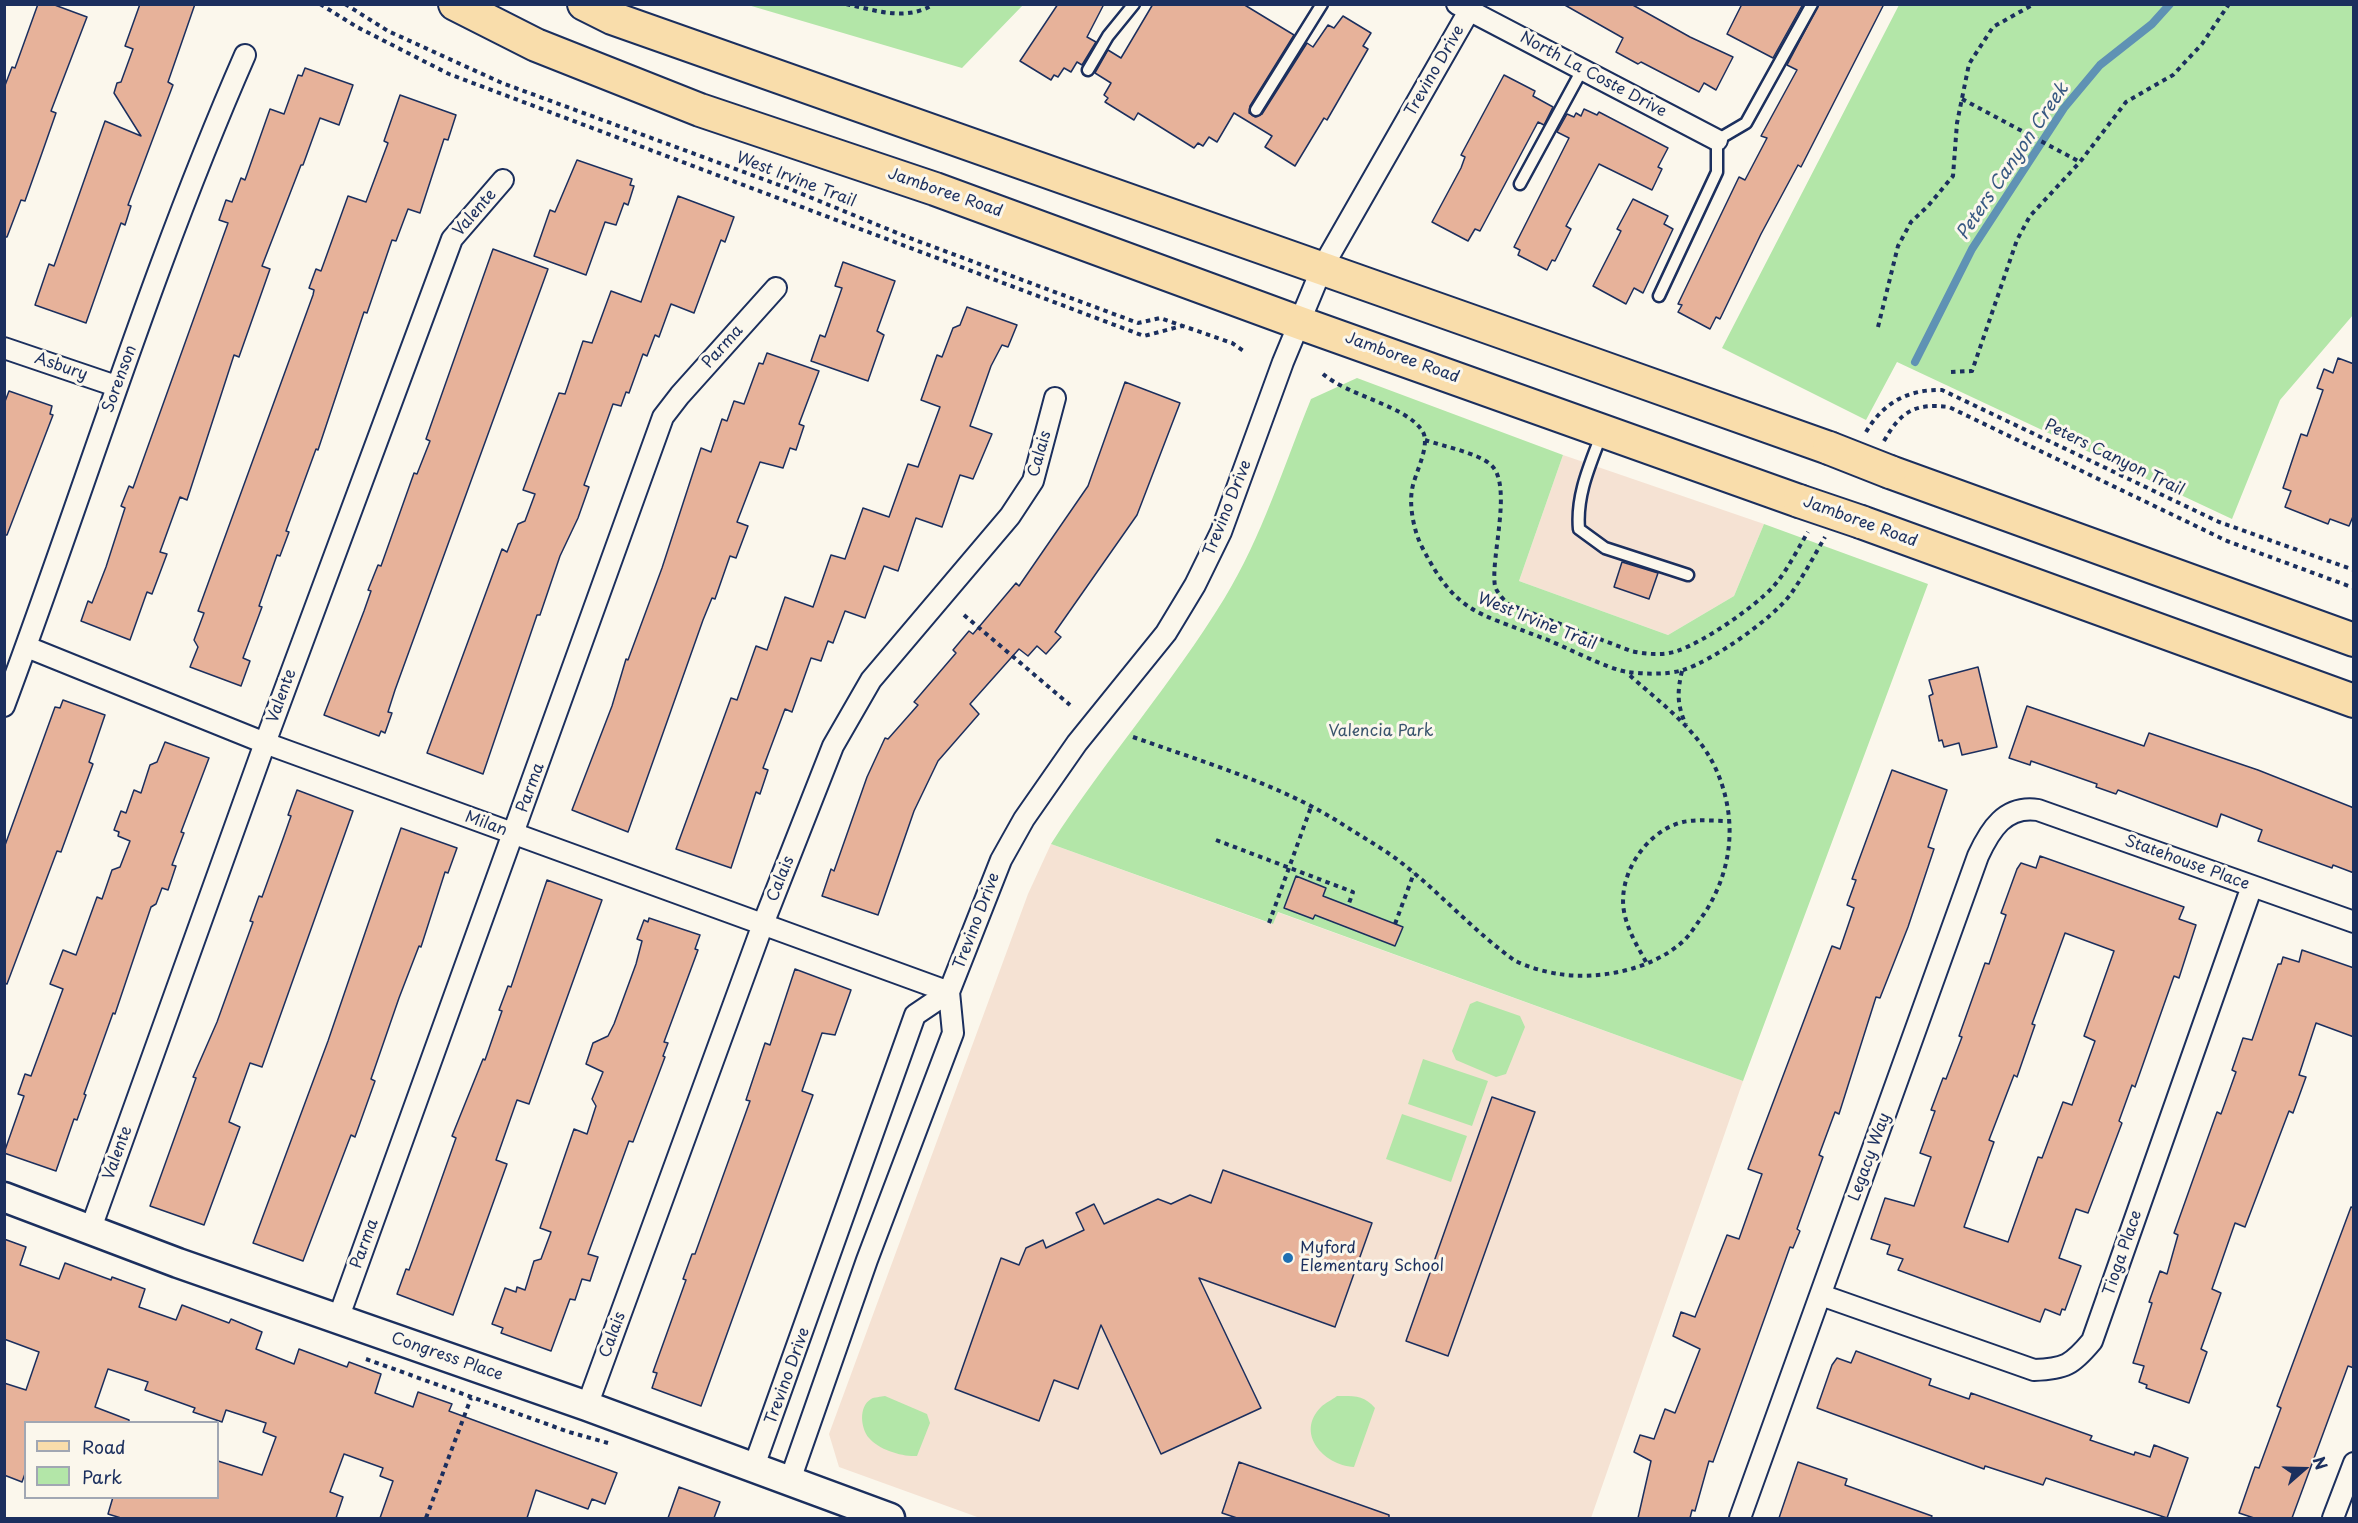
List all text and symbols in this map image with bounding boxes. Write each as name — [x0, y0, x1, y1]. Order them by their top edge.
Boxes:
street label: Trevino Drive — [1401, 22, 1469, 120]
street label: North La Coste Drive — [1516, 28, 1670, 122]
water label: Peters Canyon Creek — [1952, 79, 2074, 245]
street label: West Irvine Trail — [733, 148, 859, 212]
street label: Jamboree Road — [885, 164, 1005, 222]
street label: Valente — [449, 186, 501, 240]
street label: Parma — [699, 321, 747, 373]
street label: Jamboree Road — [1342, 328, 1462, 388]
street label: Sorenson — [99, 343, 141, 415]
street label: Asbury — [32, 349, 90, 385]
street label: Peters Canyon Trail — [2041, 416, 2187, 500]
street label: Calais — [1024, 429, 1056, 479]
street label: Trevino Drive — [1200, 457, 1256, 559]
street label: Jamboree Road — [1800, 492, 1920, 552]
street label: West Irvine Trail — [1475, 589, 1599, 655]
street label: Valente — [263, 666, 301, 726]
park label: Valencia Park — [1329, 722, 1433, 742]
street label: Parma — [513, 760, 549, 816]
street label: Milan — [462, 808, 510, 840]
street label: Statehouse Place — [2122, 832, 2252, 894]
street label: Calais — [763, 853, 799, 905]
street label: Trevino Drive — [950, 870, 1004, 972]
street label: Legacy Way — [1845, 1110, 1895, 1204]
street label: Valente — [99, 1123, 137, 1183]
street label: Tioga Place — [2099, 1208, 2147, 1298]
street label: Parma — [347, 1216, 383, 1272]
place label: Myford Elementary School — [1300, 1239, 1444, 1277]
marker: Myford Elementary School — [1281, 1251, 1295, 1265]
street label: Calais — [596, 1309, 630, 1361]
street label: Trevino Drive — [762, 1325, 814, 1427]
street label: Congress Place — [389, 1329, 505, 1385]
legend — [24, 1421, 219, 1499]
text: Road — [82, 1433, 126, 1460]
north arrow — [2274, 1439, 2334, 1499]
text: N — [2307, 1453, 2334, 1473]
text: Park — [82, 1463, 122, 1490]

